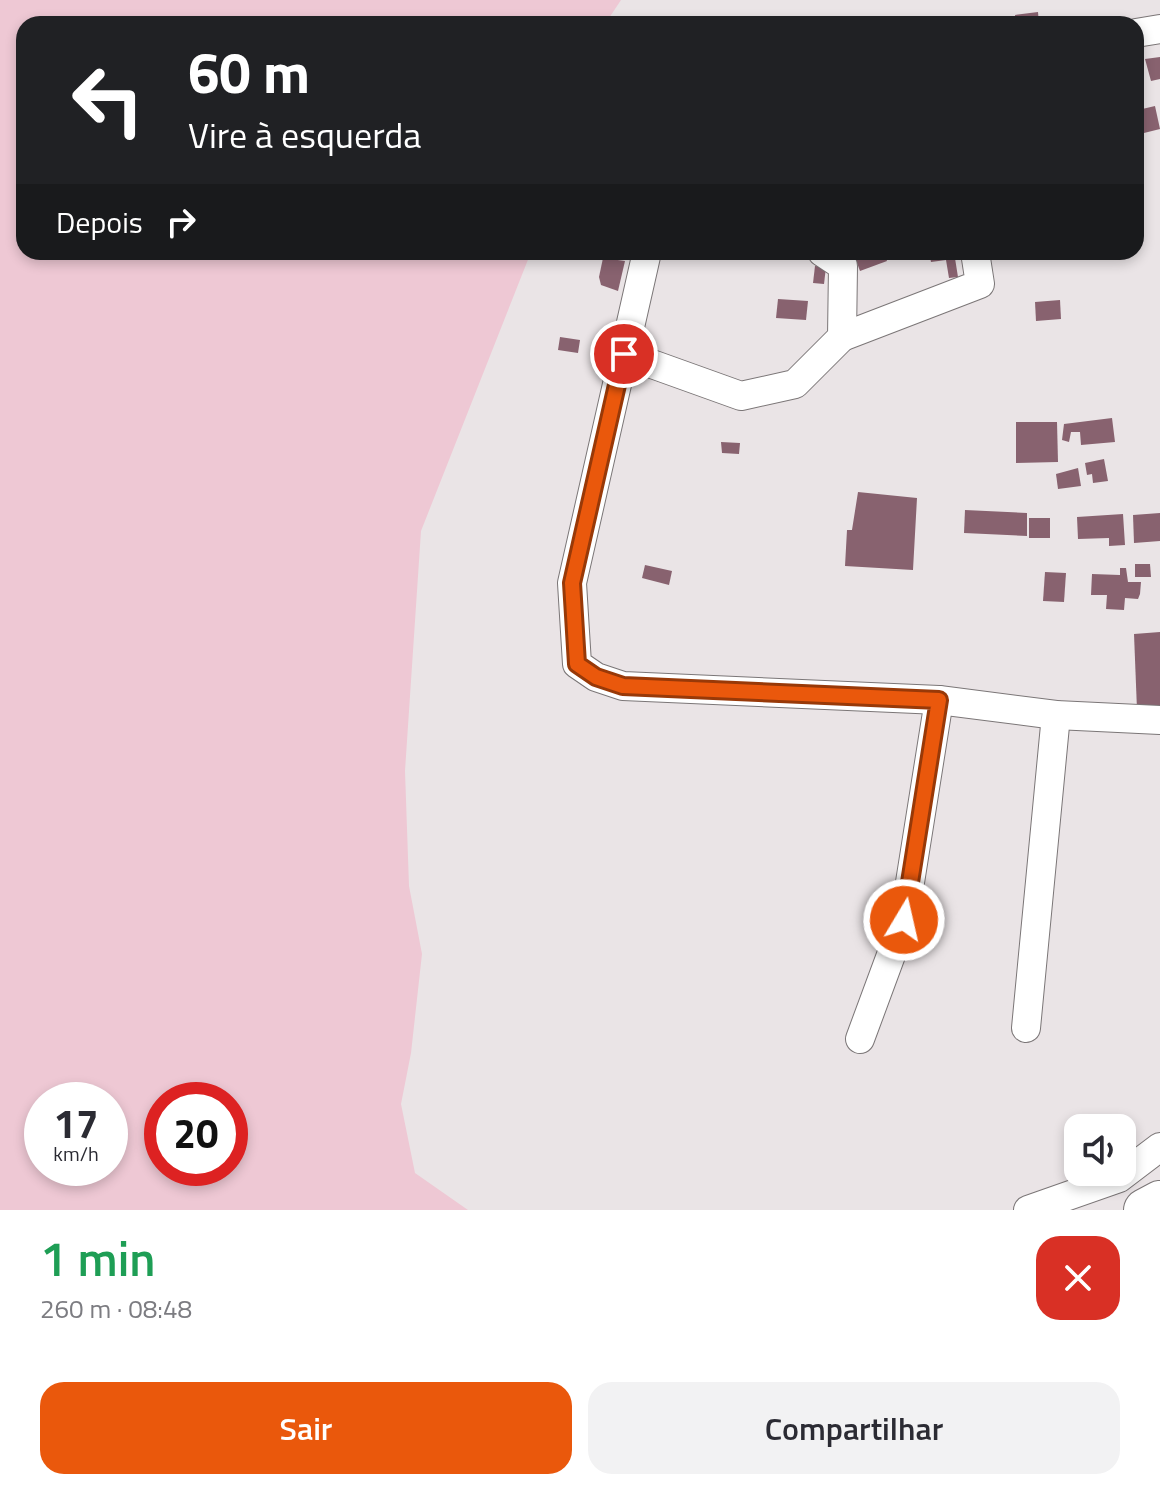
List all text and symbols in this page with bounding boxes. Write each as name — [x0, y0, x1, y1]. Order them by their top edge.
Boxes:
text: 60 m — [188, 30, 310, 115]
icon: left — [56, 48, 160, 152]
text: Vire à esquerda — [188, 107, 421, 162]
text: Depois — [56, 199, 143, 245]
icon: right — [159, 200, 203, 244]
pin — [590, 320, 658, 388]
icon: arrive — [602, 332, 646, 376]
position arrow — [862, 878, 946, 962]
speed limit sign: 20 — [144, 1082, 248, 1186]
text: 17 — [54, 1093, 98, 1154]
map controls — [1064, 1114, 1136, 1186]
button: sound — [1064, 1114, 1136, 1186]
text: km/h — [53, 1138, 99, 1169]
text: 1 min — [40, 1222, 155, 1295]
button: close — [1036, 1236, 1120, 1320]
text: 260 m · 08:48 — [40, 1289, 192, 1328]
button: Sair — [40, 1382, 572, 1474]
button: Compartilhar — [588, 1382, 1120, 1474]

